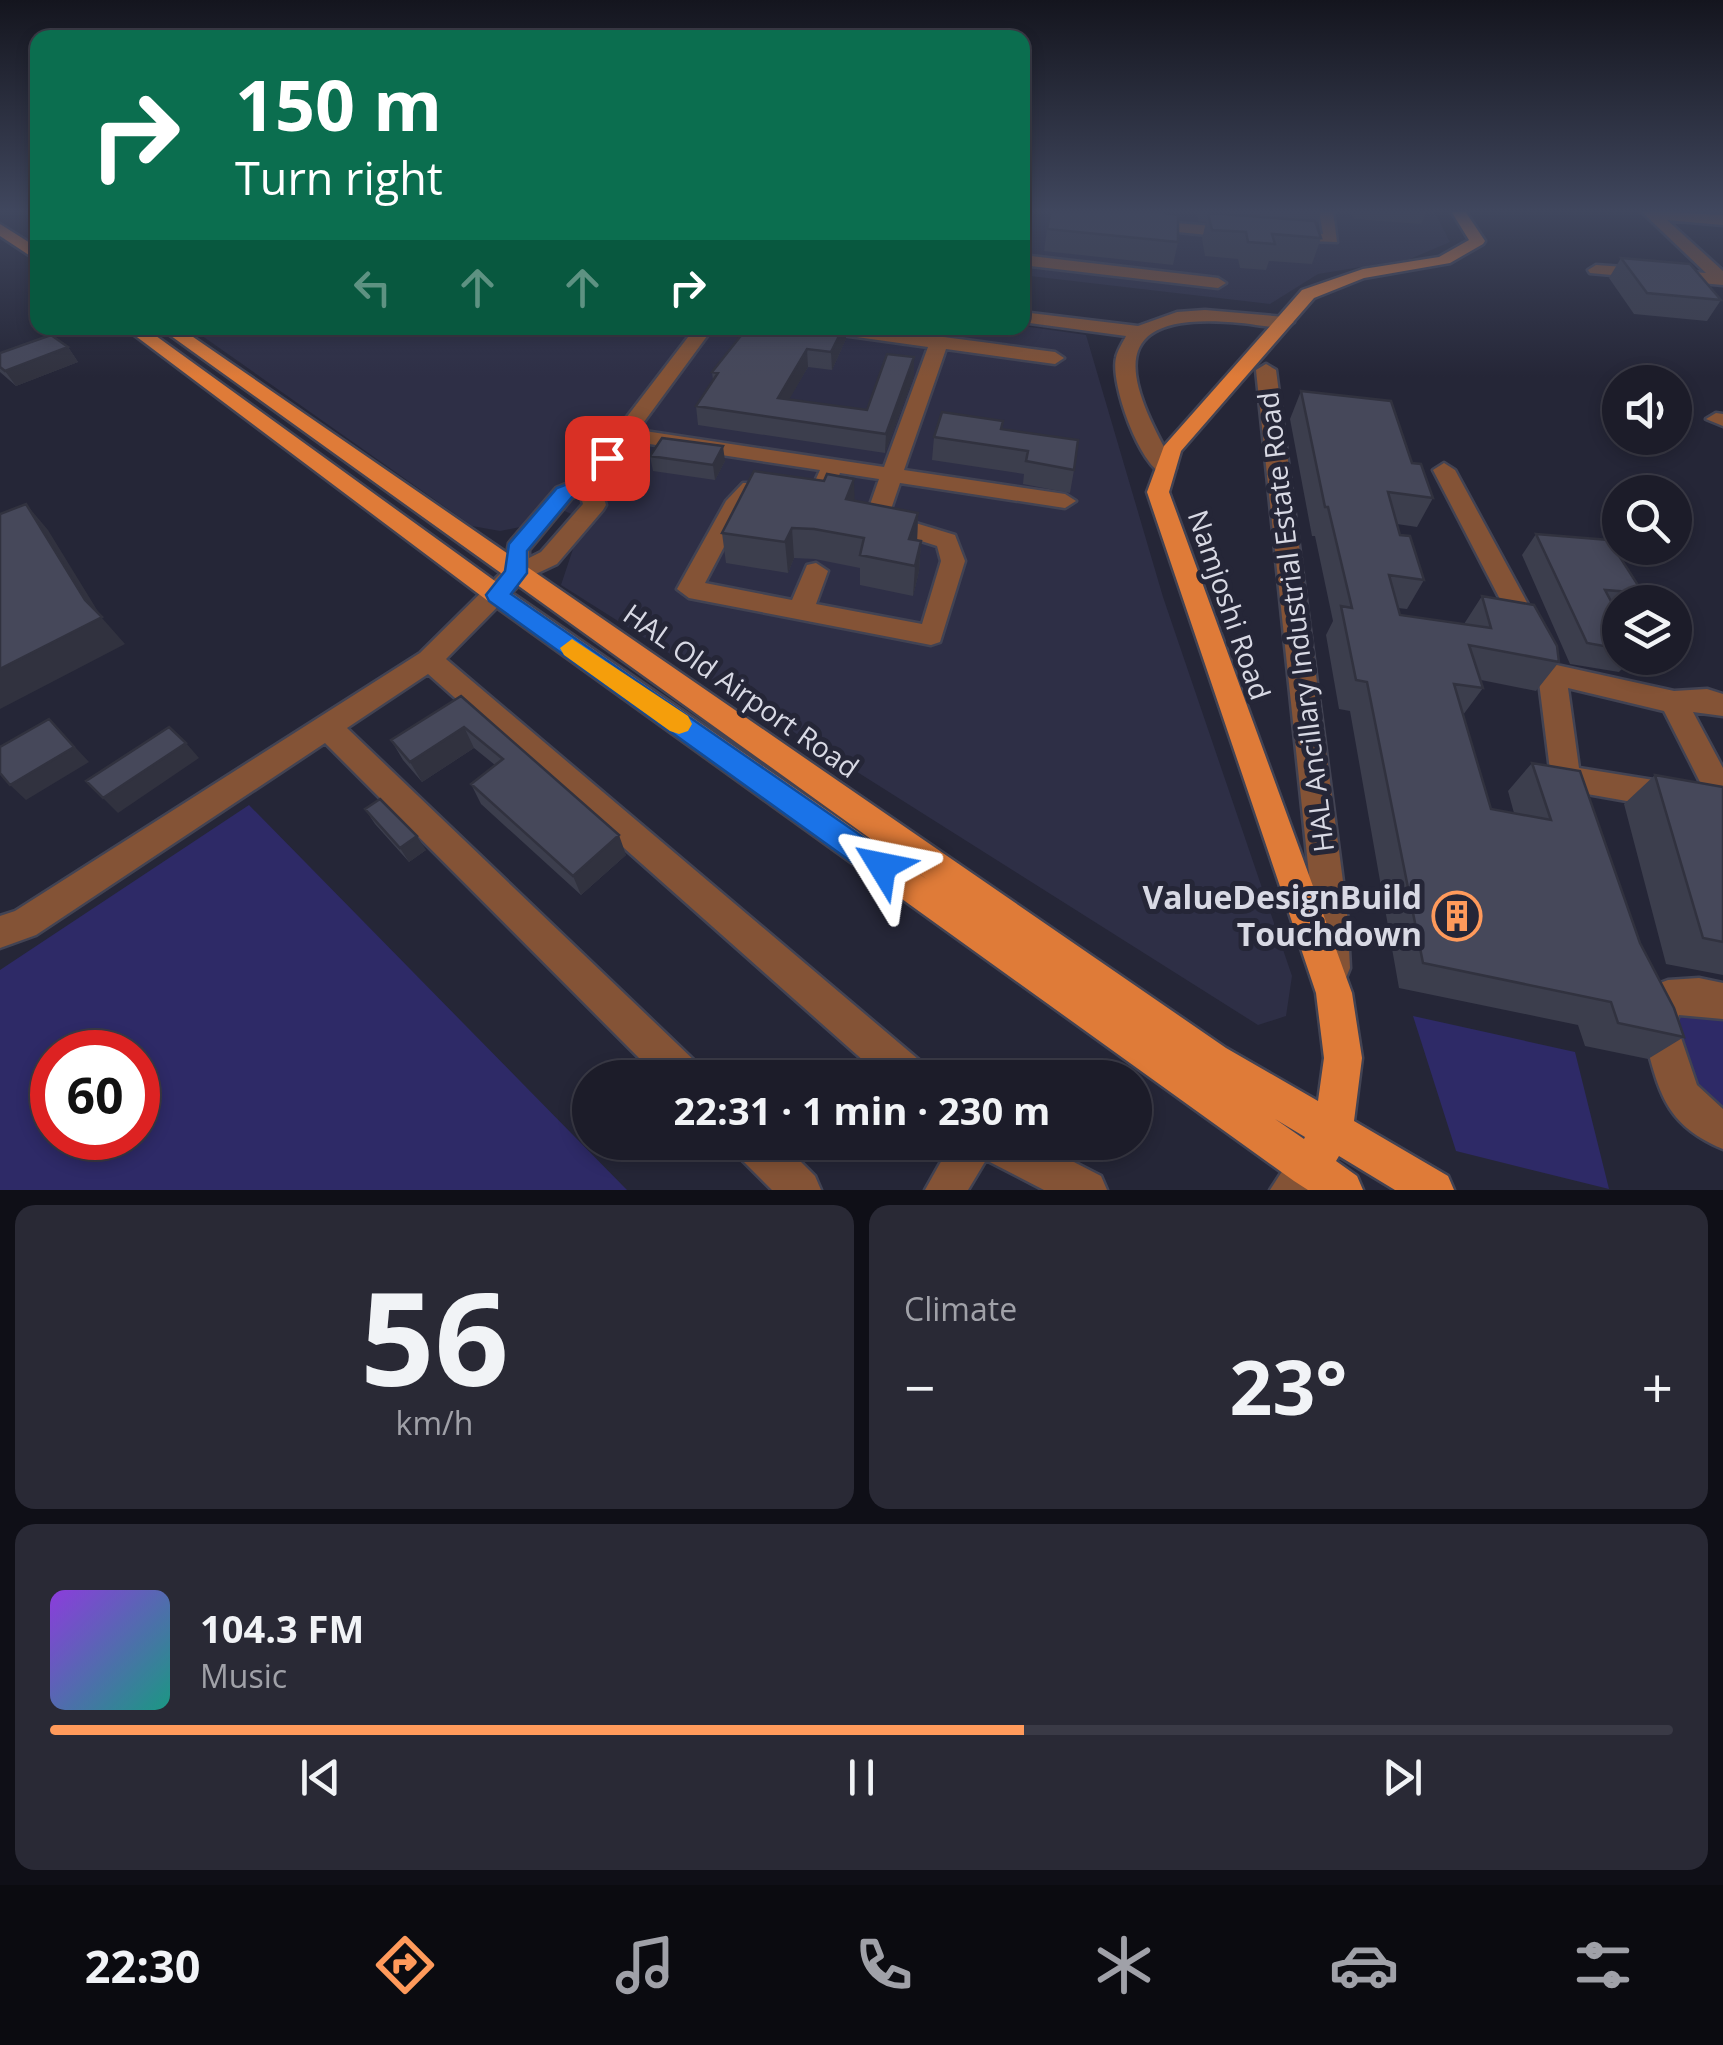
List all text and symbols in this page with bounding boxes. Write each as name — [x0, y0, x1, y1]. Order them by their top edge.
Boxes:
text: 150 m — [235, 56, 442, 152]
icon: right — [70, 70, 200, 200]
text: Turn right — [235, 147, 443, 208]
icon: left — [345, 260, 400, 315]
icon: ahead — [450, 260, 505, 315]
icon: ahead — [555, 260, 610, 315]
icon: right — [660, 260, 715, 315]
map controls — [1602, 365, 1692, 675]
button: sound — [1602, 365, 1692, 455]
street label: HAL Ancillary Industrial Estate Road — [1248, 390, 1342, 854]
pin — [565, 416, 650, 501]
icon: arrive — [580, 431, 635, 486]
button: search — [1602, 475, 1692, 565]
street label: Namjoshi Road — [1180, 505, 1280, 705]
button: layers — [1602, 585, 1692, 675]
street label: HAL Old Airport Road — [616, 595, 867, 786]
position arrow — [830, 814, 934, 918]
place label: ValueDesignBuild Touchdown — [1142, 875, 1422, 955]
building icon: ValueDesignBuild Touchdown — [1431, 890, 1483, 942]
speed limit sign: 60 — [30, 1030, 160, 1160]
text: 22:31 · 1 min · 230 m — [674, 1084, 1050, 1136]
text: 56 — [360, 1247, 509, 1424]
text: Climate — [904, 1287, 1017, 1330]
text: 23° — [1230, 1335, 1347, 1437]
text: − — [904, 1349, 935, 1424]
text: + — [1642, 1349, 1673, 1424]
text: km/h — [396, 1401, 473, 1444]
text: 104.3 FM — [200, 1602, 364, 1654]
text: Music — [200, 1654, 287, 1697]
icon: previous — [293, 1750, 348, 1805]
icon: pause — [834, 1750, 889, 1805]
icon: next — [1375, 1750, 1430, 1805]
icon: directions — [370, 1930, 440, 2000]
icon: music — [610, 1930, 680, 2000]
icon: phone — [849, 1930, 919, 2000]
icon: climate — [1089, 1930, 1159, 2000]
icon: car — [1329, 1930, 1399, 2000]
icon: filters — [1568, 1930, 1638, 2000]
text: 22:30 — [85, 1935, 201, 1996]

